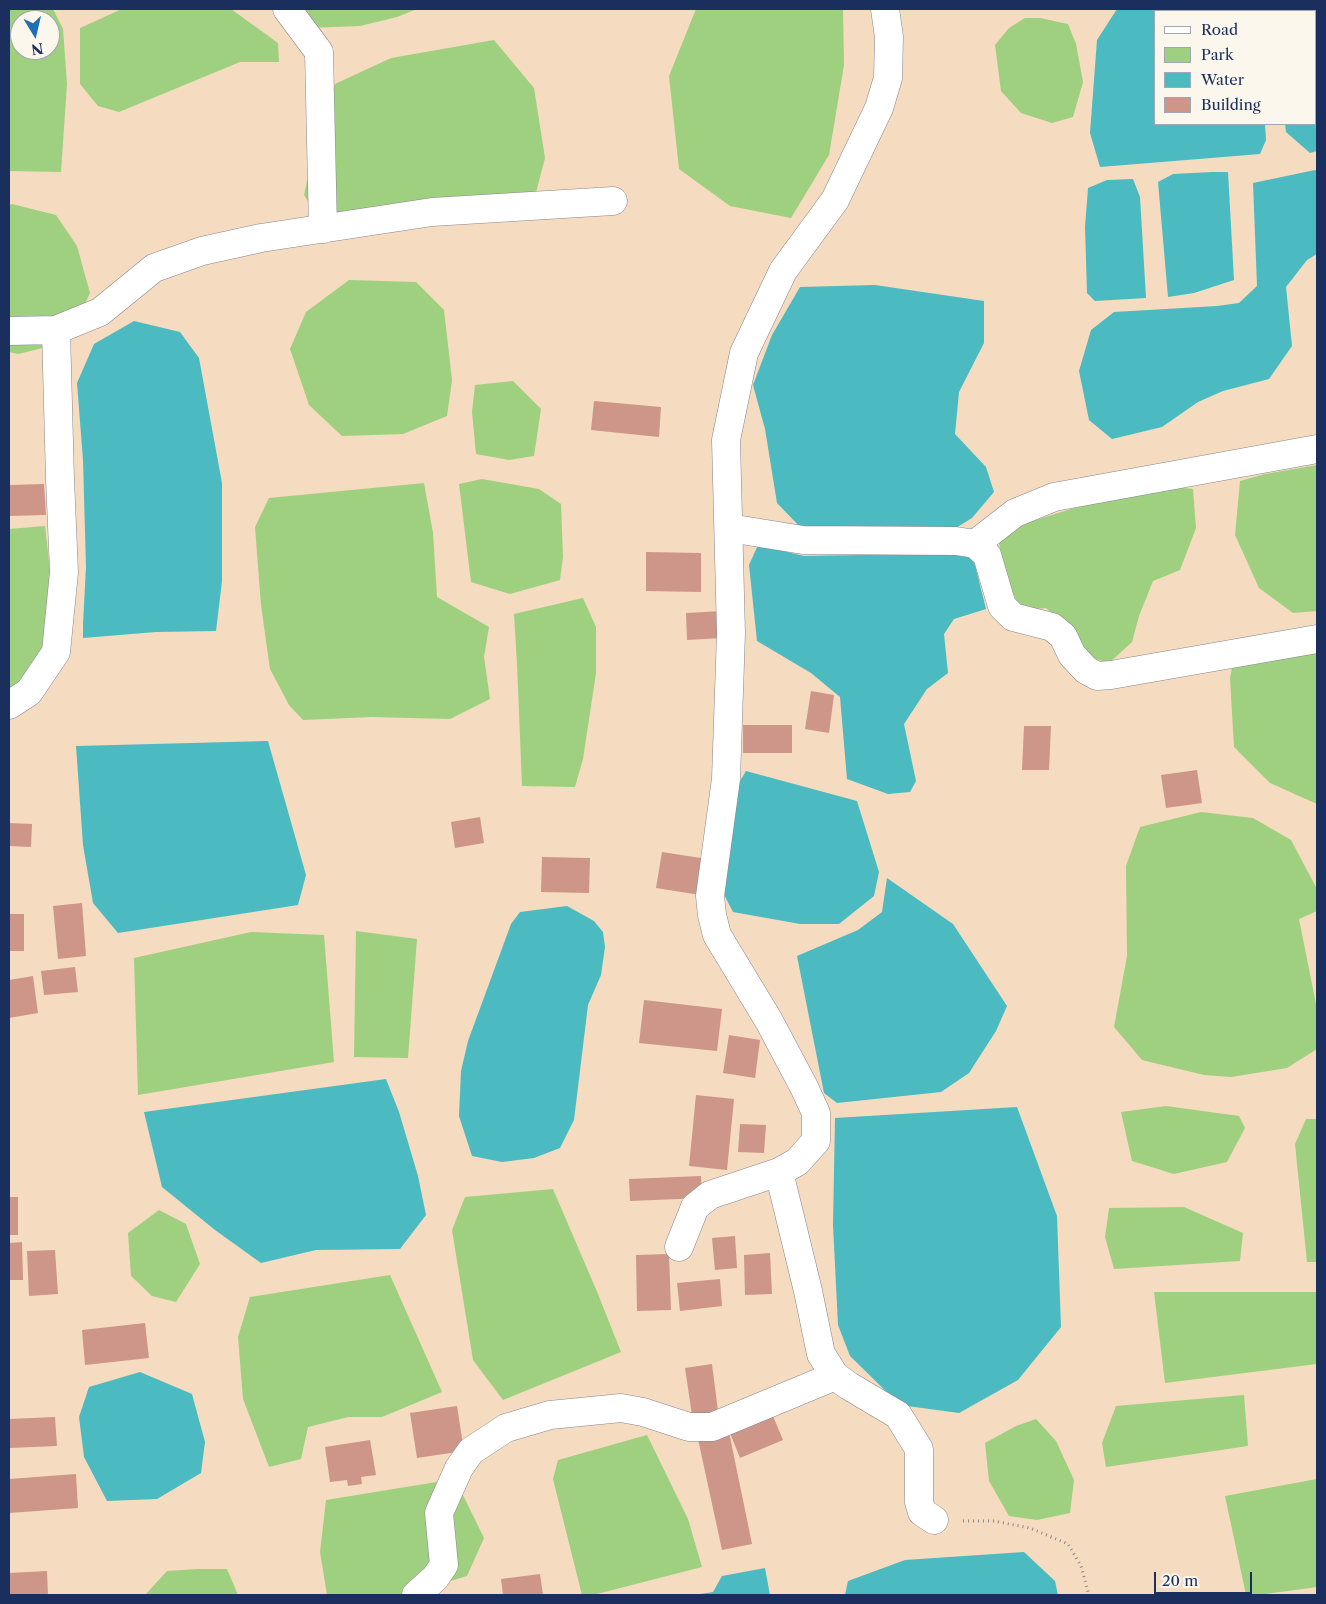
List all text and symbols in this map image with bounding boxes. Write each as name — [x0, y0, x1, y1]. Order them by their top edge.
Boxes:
north arrow — [10, 10, 60, 60]
legend — [1154, 10, 1316, 125]
text: Road — [1201, 20, 1238, 39]
text: N — [30, 39, 45, 59]
text: Park — [1201, 45, 1234, 64]
text: Water — [1201, 70, 1244, 89]
text: Building — [1201, 95, 1261, 114]
scale bar — [1156, 1562, 1254, 1594]
text: 20 m — [1162, 1571, 1198, 1590]

